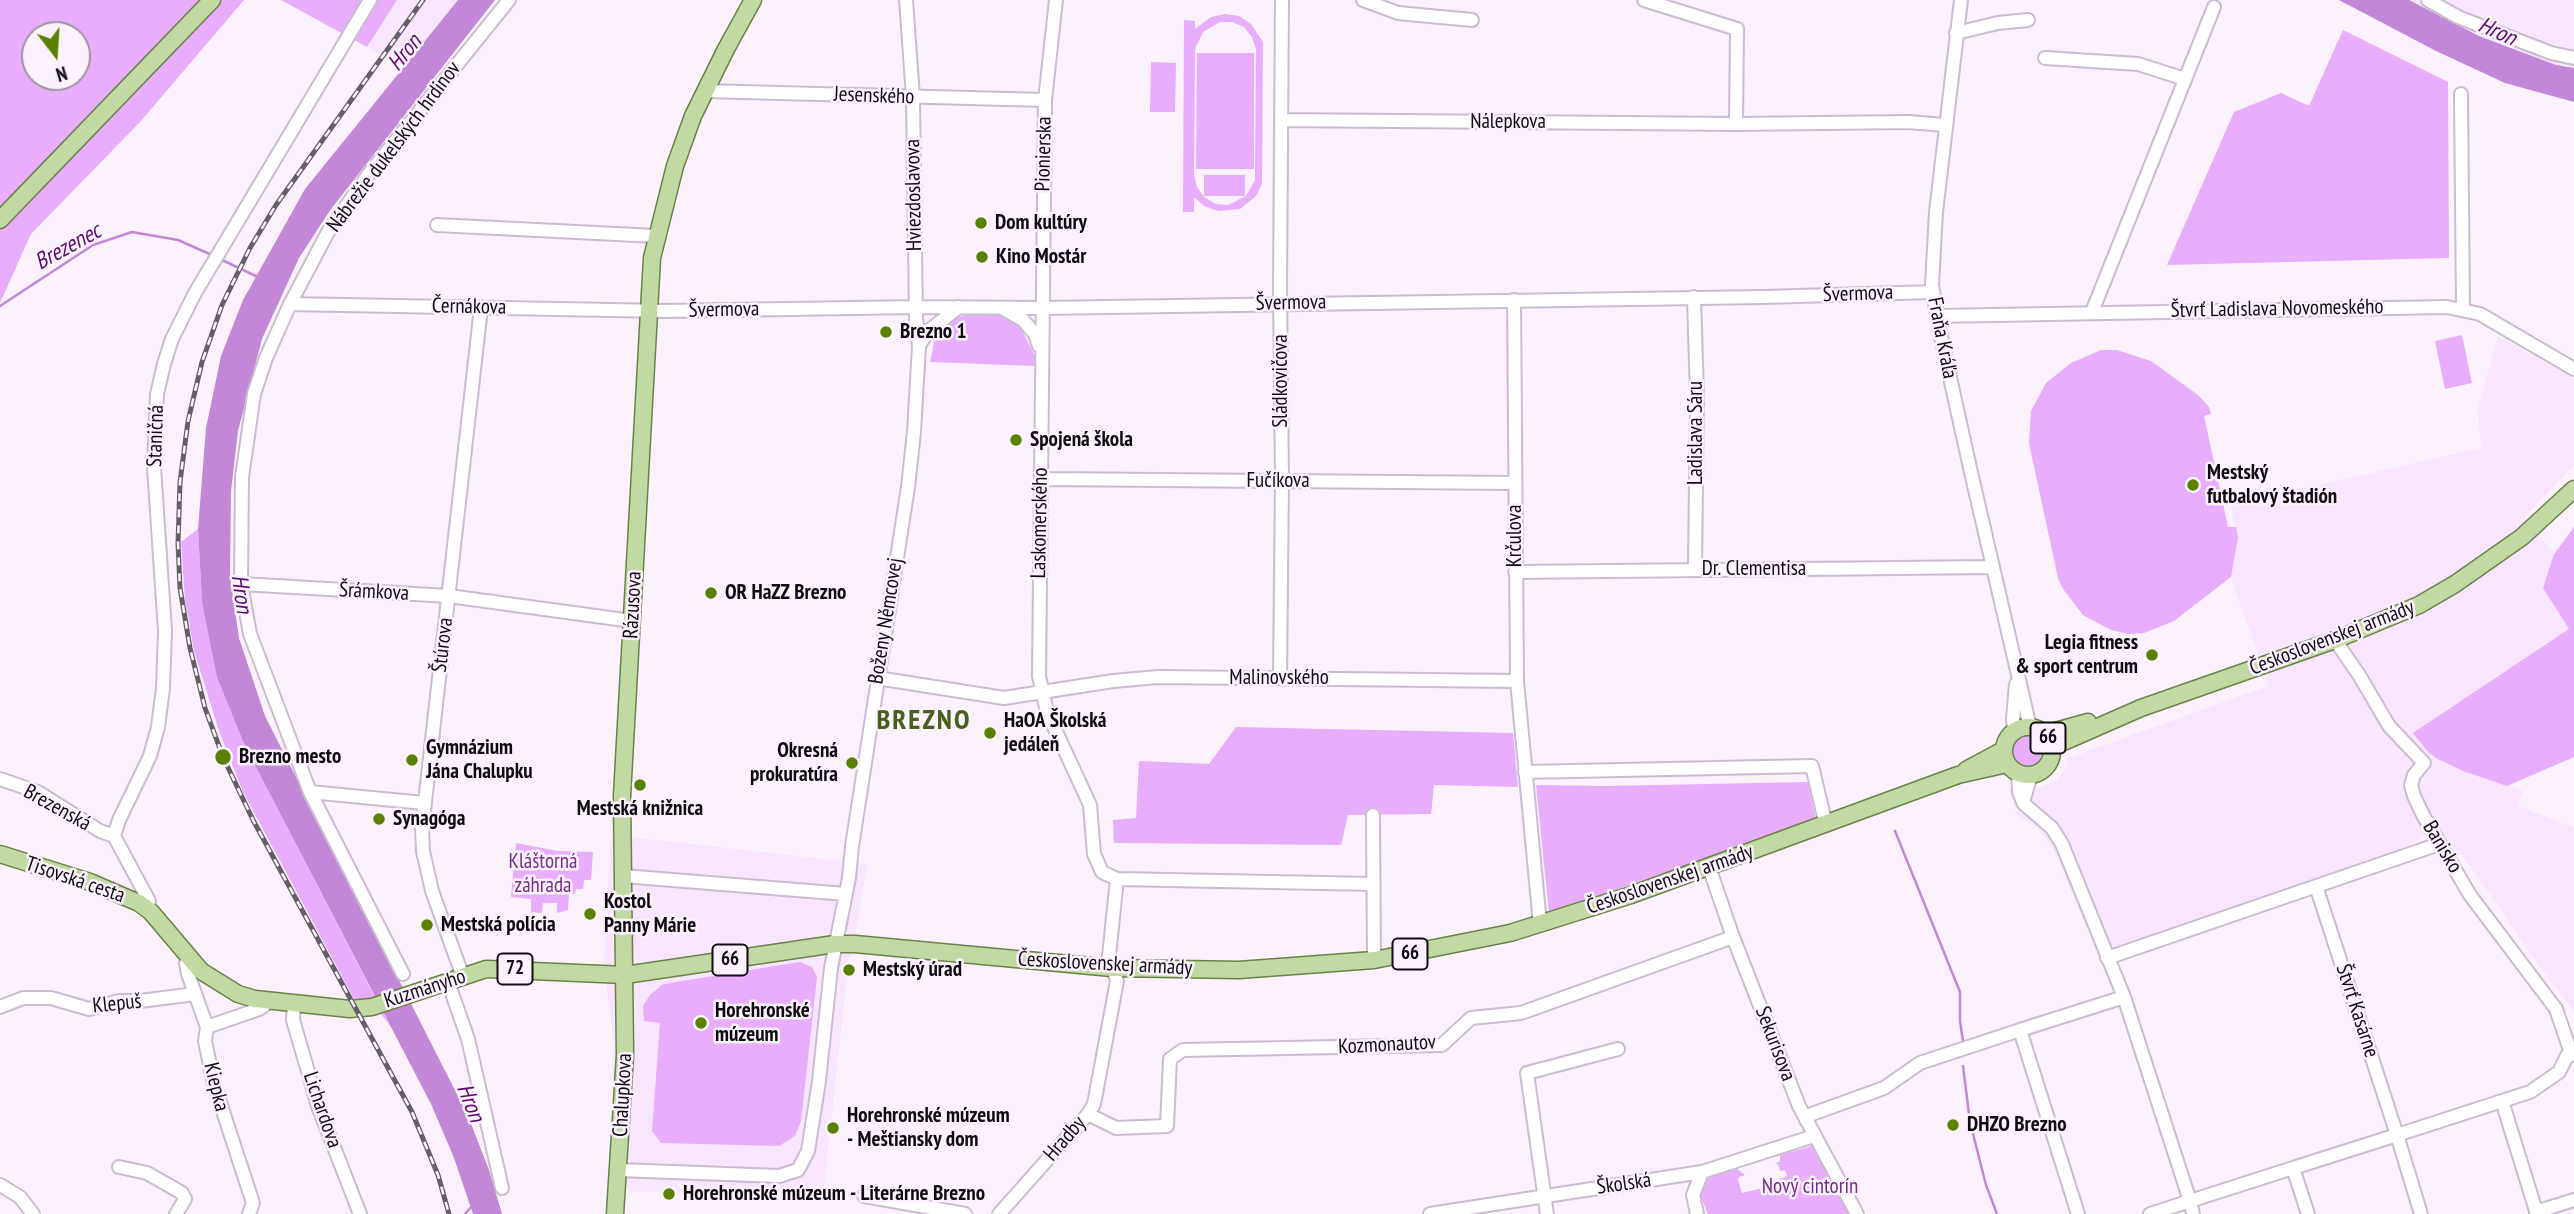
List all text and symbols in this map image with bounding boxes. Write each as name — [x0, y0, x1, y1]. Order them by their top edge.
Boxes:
water label: Hron — [2474, 12, 2520, 52]
north arrow — [21, 21, 91, 91]
water label: Hron — [382, 29, 428, 77]
street label: Nábrežie dukelských hrdinov — [322, 57, 466, 237]
text: N — [53, 61, 70, 87]
street label: Jesenského — [833, 82, 915, 110]
street label: Nálepkova — [1470, 109, 1546, 135]
street label: Pionierska — [1031, 116, 1057, 192]
street label: Hviezdoslavova — [900, 139, 928, 251]
place label: Dom kultúry — [995, 210, 1087, 236]
marker: Dom kultúry — [973, 215, 989, 231]
water label: Brezenec — [30, 218, 106, 276]
place label: Kino Mostár — [996, 244, 1086, 270]
marker: Kino Mostár — [974, 249, 990, 265]
street label: Švermova — [1822, 280, 1894, 308]
street label: Švermova — [1255, 290, 1327, 316]
street label: Černákova — [432, 294, 506, 320]
street label: Fraňa Kráľa — [1922, 295, 1962, 381]
street label: Štvrť Ladislava Novomeského — [2170, 295, 2384, 323]
street label: Švermova — [688, 297, 760, 323]
place label: Brezno 1 — [900, 319, 967, 345]
marker: Brezno 1 — [878, 324, 894, 340]
street label: Sládkovičova — [1268, 334, 1294, 428]
street label: Ladislava Sáru — [1683, 381, 1709, 485]
street label: Staničná — [142, 405, 170, 467]
place label: Spojená škola — [1030, 427, 1133, 453]
marker: Spojená škola — [1008, 432, 1024, 448]
place label: Mestský futbalový štadión — [2207, 460, 2337, 510]
street label: Laskomerského — [1026, 467, 1054, 579]
street label: Fučíkova — [1246, 468, 1310, 494]
marker: Mestský futbalový štadión — [2185, 477, 2201, 493]
street label: Krčulova — [1502, 505, 1528, 567]
street label: Boženy Němcovej — [864, 556, 908, 686]
street label: Dr. Clementisa — [1702, 556, 1806, 582]
street label: Rázusova — [619, 571, 647, 639]
water label: Hron — [225, 573, 257, 615]
street label: Šrámkova — [338, 578, 410, 606]
place label: OR HaZZ Brezno — [725, 580, 846, 606]
marker: OR HaZZ Brezno — [703, 585, 719, 601]
street label: Československej armády — [2246, 595, 2418, 681]
street label: Štúrova — [427, 616, 459, 674]
place label: Legia fitness & sport centrum — [2015, 630, 2138, 680]
marker: Legia fitness & sport centrum — [2144, 647, 2160, 663]
street label: Malinovského — [1229, 665, 1329, 691]
district label: BREZNO — [877, 704, 971, 738]
place label: HaOA Školská jedáleň — [1004, 708, 1107, 758]
road number: 66 — [2030, 722, 2066, 754]
marker: HaOA Školská jedáleň — [982, 725, 998, 741]
place label: Gymnázium Jána Chalupku — [426, 735, 533, 785]
place label: Okresná prokuratúra — [750, 738, 838, 788]
place label: Brezno mesto — [239, 744, 341, 770]
marker: Brezno mesto — [213, 747, 233, 767]
marker: Gymnázium Jána Chalupku — [404, 752, 420, 768]
marker: Okresná prokuratúra — [844, 755, 860, 771]
marker: Mestská knižnica — [632, 777, 648, 793]
street label: Brezenská — [19, 779, 95, 837]
place label: Mestská knižnica — [577, 796, 703, 822]
place label: Synagóga — [393, 806, 465, 832]
marker: Synagóga — [371, 811, 387, 827]
street label: Banisko — [2417, 816, 2467, 878]
street label: Československej armády — [1583, 840, 1757, 920]
park label: Kláštorná záhrada — [509, 849, 577, 899]
street label: Tisovská cesta — [22, 851, 128, 909]
place label: Kostol Panny Márie — [604, 889, 696, 939]
marker: Kostol Panny Márie — [582, 906, 598, 922]
place label: Mestská polícia — [441, 912, 556, 938]
marker: Mestská polícia — [419, 917, 435, 933]
road number: 66 — [1392, 938, 1428, 970]
road number: 66 — [712, 944, 748, 976]
street label: Československej armády — [1017, 947, 1193, 981]
road number: 72 — [498, 953, 532, 984]
place label: Mestský úrad — [863, 957, 962, 983]
street label: Štvrť Kasárne — [2330, 961, 2384, 1061]
marker: Mestský úrad — [841, 962, 857, 978]
street label: Kuzmányho — [381, 964, 469, 1014]
street label: Klepuš — [91, 989, 143, 1019]
place label: Horehronské múzeum — [715, 998, 810, 1048]
street label: Sekurisova — [1749, 1003, 1801, 1085]
marker: Horehronské múzeum — [693, 1015, 709, 1031]
street label: Kozmonautov — [1337, 1030, 1437, 1060]
street label: Chalupkova — [608, 1053, 638, 1137]
street label: Kiepka — [198, 1060, 234, 1114]
street label: Lichardova — [297, 1069, 347, 1151]
water label: Hron — [450, 1080, 490, 1126]
place label: Horehronské múzeum - Meštiansky dom — [847, 1103, 1010, 1153]
street label: Hradby — [1039, 1111, 1091, 1167]
place label: DHZO Brezno — [1967, 1112, 2066, 1138]
marker: DHZO Brezno — [1945, 1117, 1961, 1133]
marker: Horehronské múzeum - Meštiansky dom — [825, 1120, 841, 1136]
street label: Školská — [1595, 1168, 1653, 1200]
park label: Nový cintorín — [1762, 1174, 1858, 1200]
place label: Horehronské múzeum - Literárne Brezno — [683, 1181, 985, 1207]
marker: Horehronské múzeum - Literárne Brezno — [661, 1186, 677, 1202]

